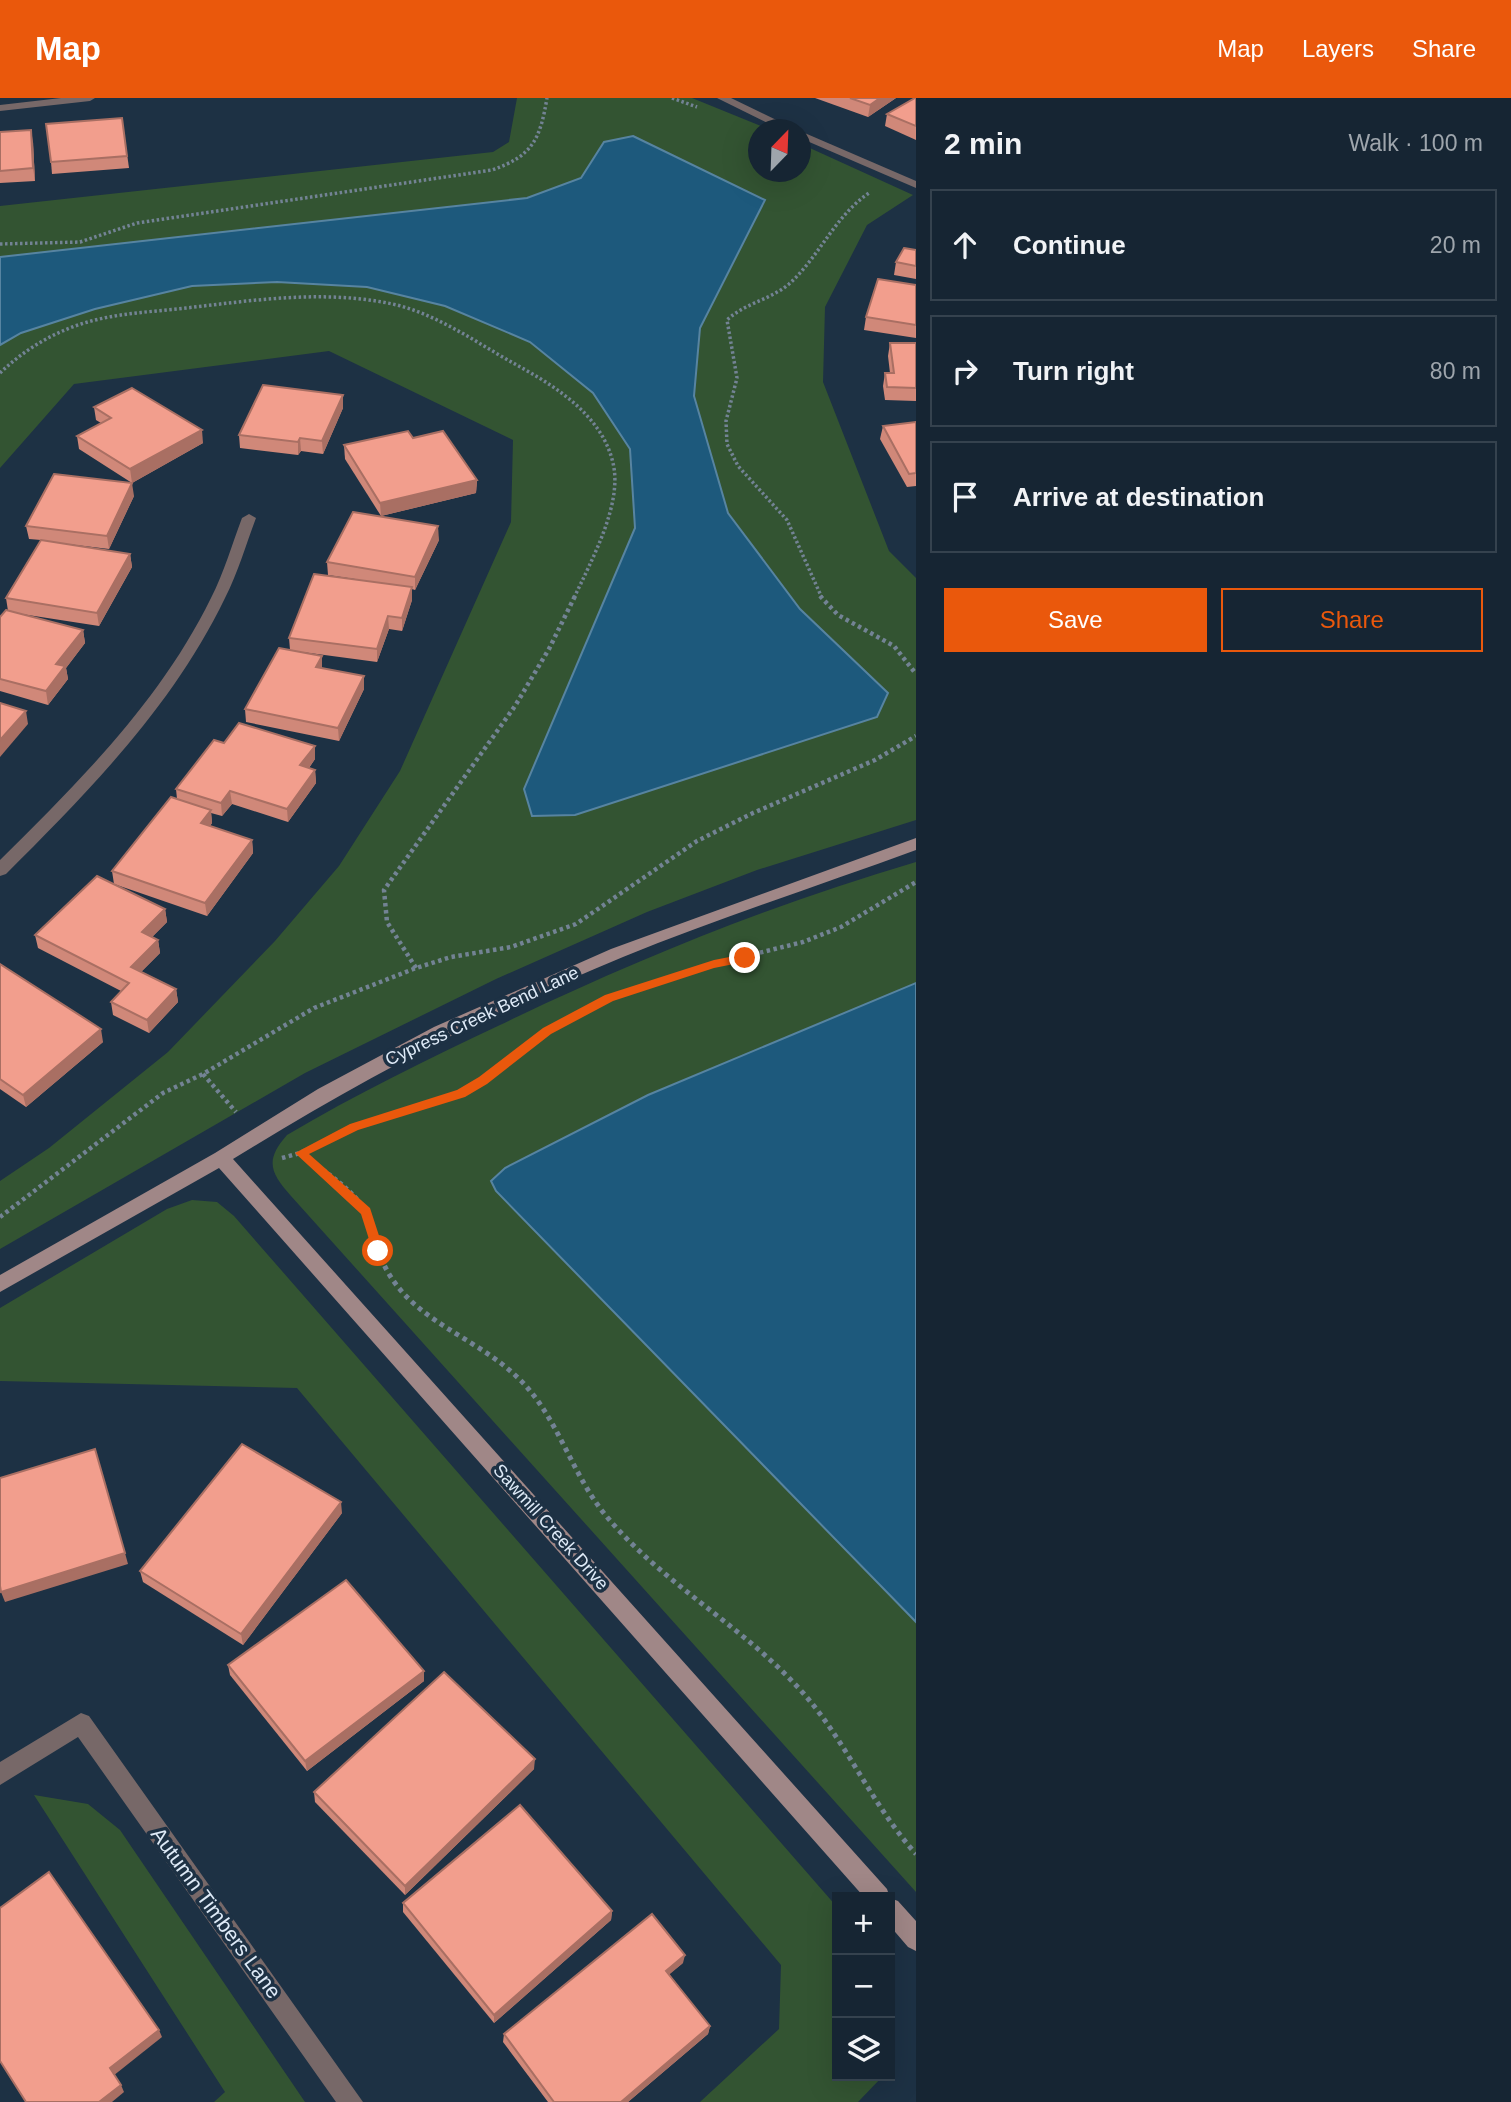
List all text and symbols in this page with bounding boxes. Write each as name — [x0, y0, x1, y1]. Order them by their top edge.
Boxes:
text: Map — [35, 30, 101, 67]
text: Map — [1217, 35, 1264, 62]
text: Layers — [1302, 35, 1374, 62]
text: Share — [1412, 35, 1476, 62]
north arrow — [748, 119, 811, 182]
text: 2 min — [944, 127, 1022, 160]
text: Walk · 100 m — [1348, 130, 1483, 156]
icon: ahead — [946, 226, 984, 264]
text: Continue — [1013, 230, 1126, 260]
text: 20 m — [1430, 232, 1481, 258]
icon: right — [946, 352, 984, 390]
text: Turn right — [1013, 356, 1134, 386]
text: 80 m — [1430, 358, 1481, 384]
icon: arrive — [946, 478, 984, 516]
text: Arrive at destination — [1013, 482, 1264, 512]
button: Save — [944, 588, 1207, 652]
button: Share — [1221, 588, 1483, 652]
route end — [729, 942, 760, 973]
street label: Cypress Creek Bend Lane — [382, 962, 582, 1070]
route start — [362, 1235, 393, 1266]
street label: Sawmill Creek Drive — [489, 1460, 613, 1594]
street label: Autumn Timbers Lane — [147, 1823, 286, 2003]
map controls — [832, 1892, 895, 2081]
button: + — [832, 1892, 895, 1955]
button: − — [832, 1955, 895, 2018]
button: layers — [832, 2018, 895, 2081]

